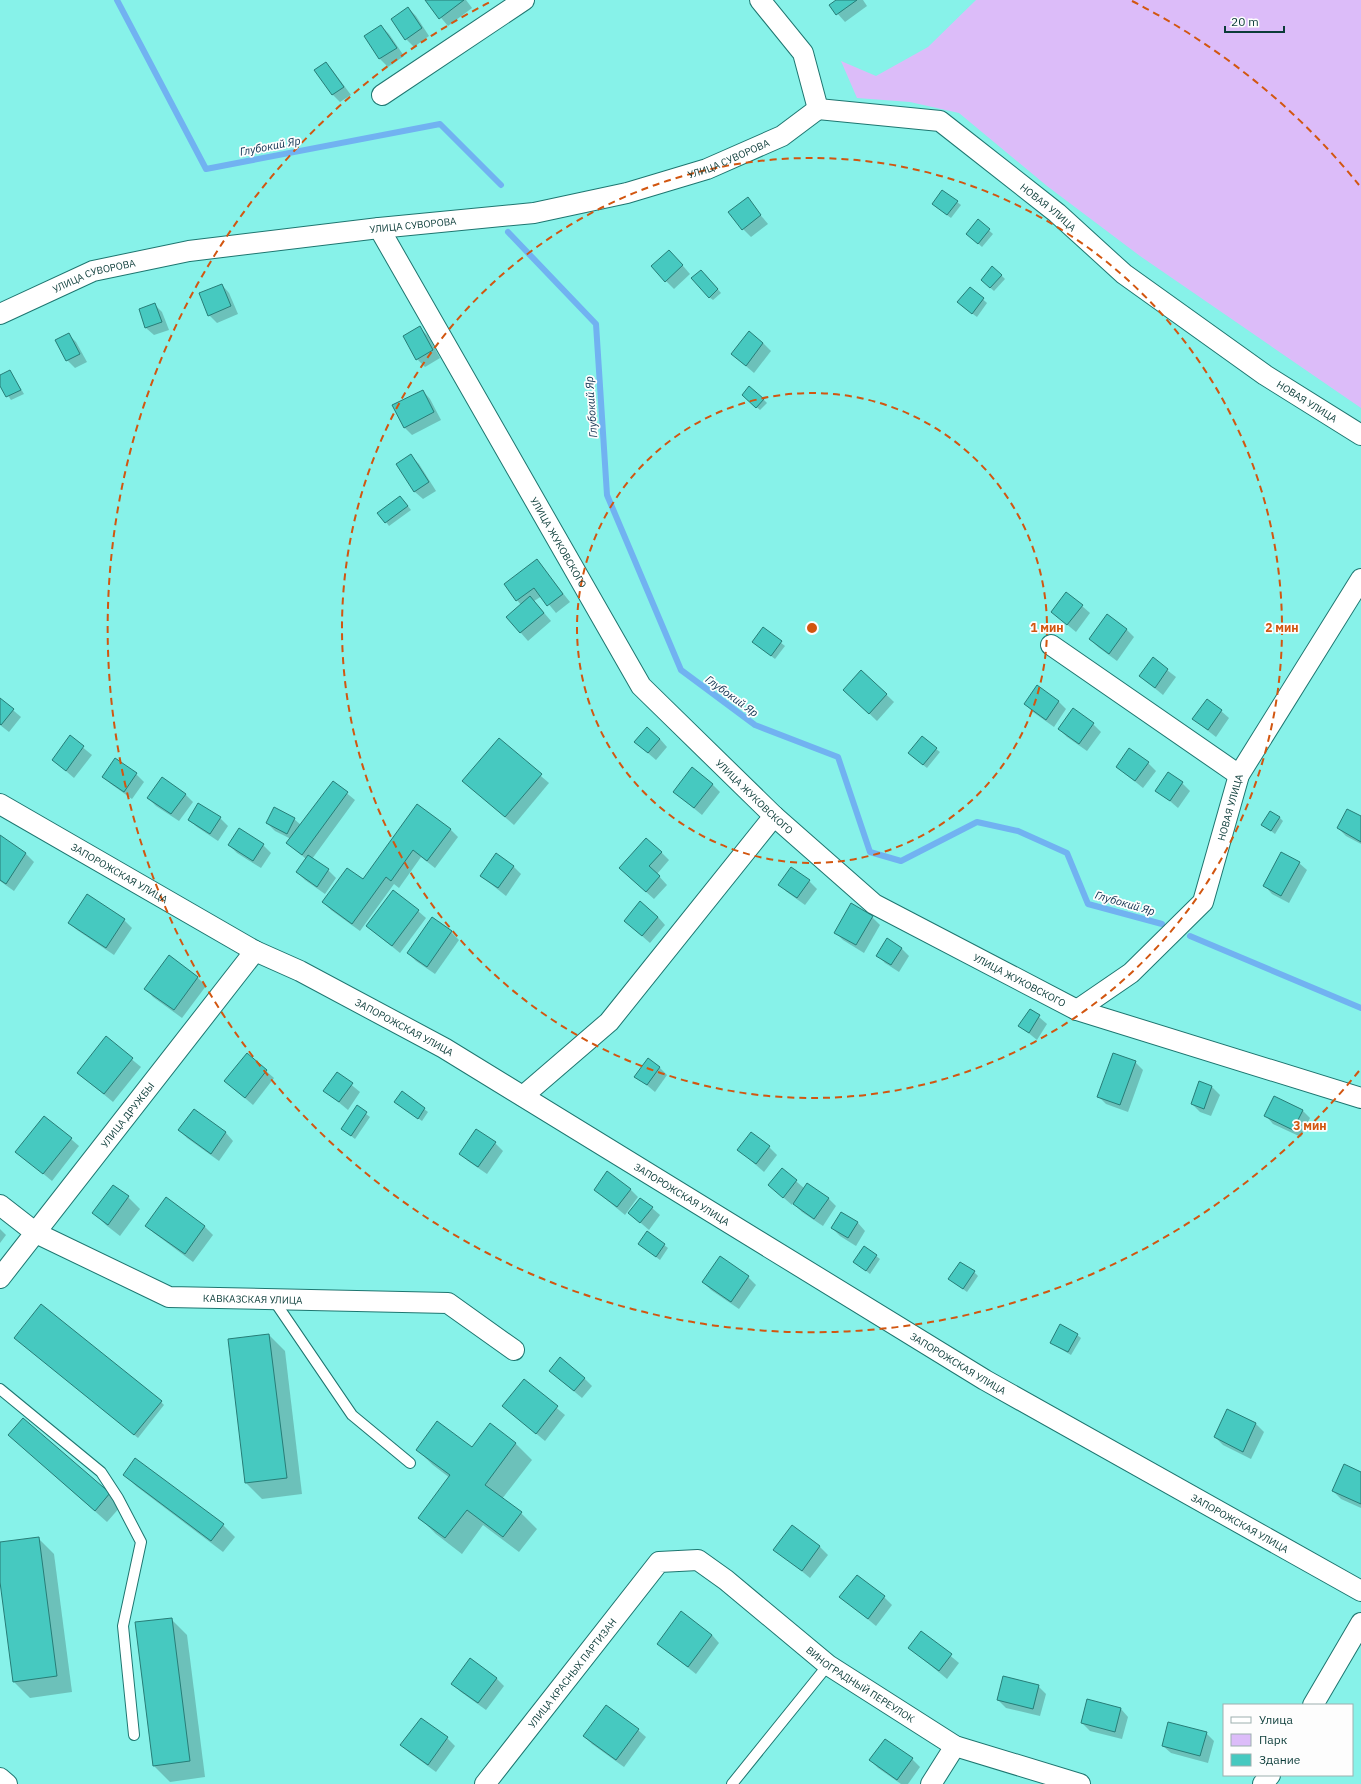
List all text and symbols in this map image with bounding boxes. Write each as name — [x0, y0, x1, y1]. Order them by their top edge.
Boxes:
scale bar — [1225, 8, 1284, 34]
text: 20 m — [1231, 14, 1259, 29]
water label: Глубокий Яр — [238, 133, 302, 159]
street label: УЛИЦА СУВОРОВА — [686, 136, 772, 181]
street label: НОВАЯ УЛИЦА — [1018, 180, 1080, 234]
street label: УЛИЦА СУВОРОВА — [369, 214, 458, 236]
street label: УЛИЦА СУВОРОВА — [50, 256, 137, 295]
water label: Глубокий Яр — [582, 376, 600, 438]
street label: НОВАЯ УЛИЦА — [1274, 377, 1340, 425]
street label: УЛИЦА ЖУКОВСКОГО — [528, 494, 590, 590]
text: 1 мин — [1030, 620, 1064, 635]
text: 2 мин — [1265, 620, 1299, 635]
centre of rings — [805, 621, 819, 635]
water label: Глубокий Яр — [703, 672, 761, 720]
street label: УЛИЦА ЖУКОВСКОГО — [713, 756, 796, 837]
street label: НОВАЯ УЛИЦА — [1214, 772, 1246, 842]
street label: ЗАПОРОЖСКАЯ УЛИЦА — [69, 840, 171, 906]
water label: Глубокий Яр — [1093, 888, 1157, 918]
street label: УЛИЦА ЖУКОВСКОГО — [971, 950, 1068, 1010]
street label: ЗАПОРОЖСКАЯ УЛИЦА — [353, 995, 456, 1059]
street label: УЛИЦА ДРУЖБЫ — [98, 1079, 157, 1150]
text: 3 мин — [1293, 1118, 1327, 1133]
street label: ЗАПОРОЖСКАЯ УЛИЦА — [632, 1160, 733, 1229]
street label: КАВКАЗСКАЯ УЛИЦА — [203, 1291, 303, 1306]
street label: ЗАПОРОЖСКАЯ УЛИЦА — [908, 1329, 1009, 1397]
street label: ЗАПОРОЖСКАЯ УЛИЦА — [1189, 1491, 1292, 1556]
street label: УЛИЦА КРАСНЫХ ПАРТИЗАН — [525, 1615, 619, 1731]
street label: ВИНОГРАДНЫЙ ПЕРЕУЛОК — [804, 1643, 918, 1725]
legend — [1223, 1704, 1353, 1776]
text: Улица — [1259, 1712, 1293, 1727]
text: Парк — [1259, 1732, 1288, 1747]
text: Здание — [1259, 1752, 1301, 1767]

